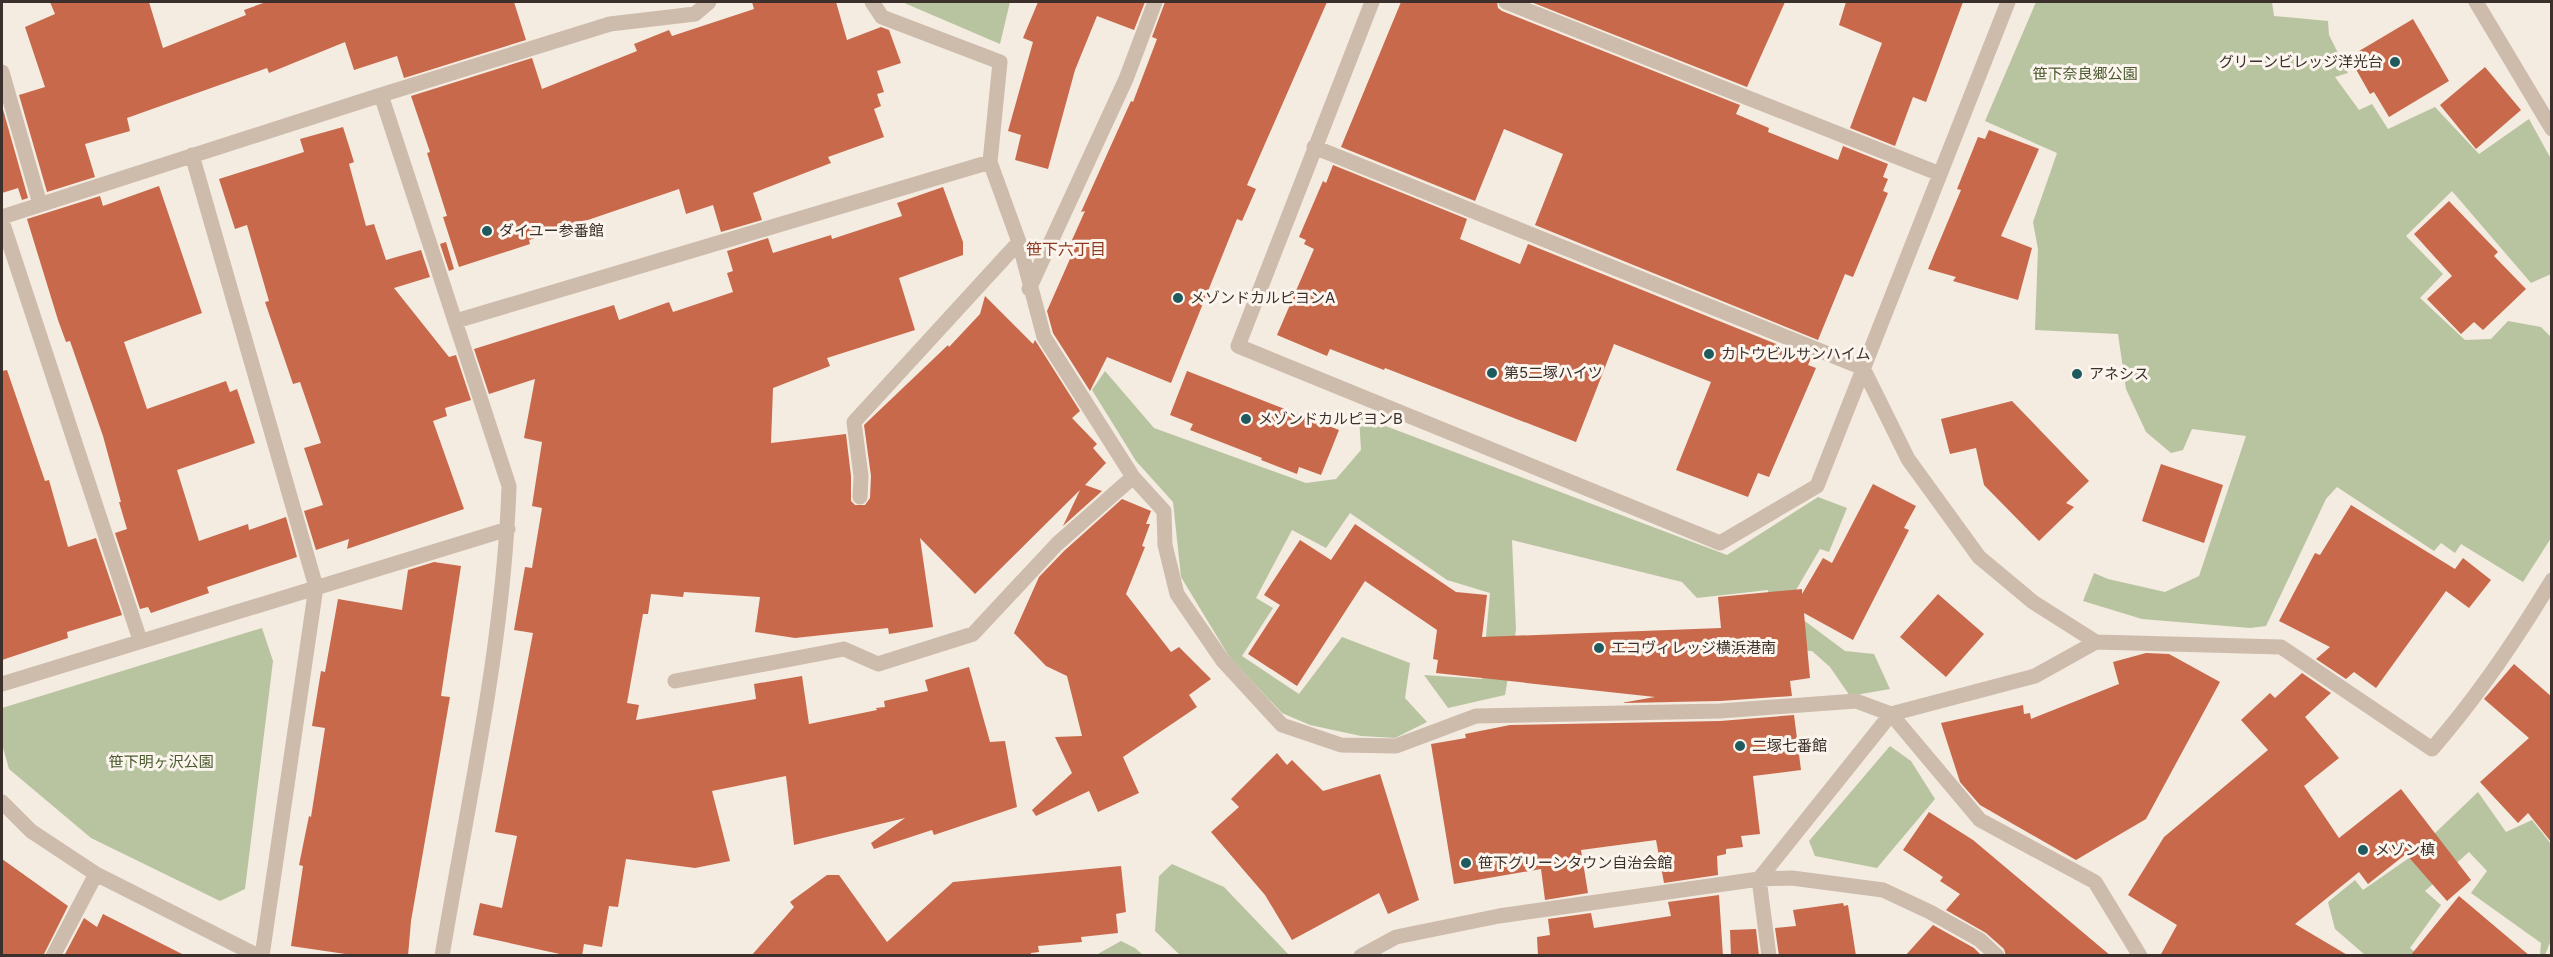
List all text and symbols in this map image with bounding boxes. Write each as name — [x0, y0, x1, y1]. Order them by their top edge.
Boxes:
place label: グリーンビレッジ洋光台 — [2219, 52, 2383, 71]
marker: グリーンビレッジ洋光台 — [2388, 55, 2402, 69]
park label: 笹下奈良郷公園 — [2032, 64, 2138, 83]
place label: ダイユー参番館 — [499, 221, 604, 240]
marker: ダイユー参番館 — [480, 224, 494, 238]
district label: 笹下六丁目 — [1026, 239, 1106, 259]
place label: メゾンドカルピヨンA — [1190, 288, 1335, 307]
marker: メゾンドカルピヨンA — [1171, 291, 1185, 305]
place label: カトウビルサンハイム — [1721, 344, 1870, 363]
marker: カトウビルサンハイム — [1702, 347, 1716, 361]
place label: 第5二塚ハイツ — [1504, 363, 1603, 382]
place label: アネシス — [2089, 364, 2149, 383]
marker: 第5二塚ハイツ — [1485, 366, 1499, 380]
marker: アネシス — [2070, 367, 2084, 381]
place label: メゾンドカルピヨンB — [1258, 409, 1403, 428]
marker: メゾンドカルピヨンB — [1239, 412, 1253, 426]
place label: エコヴィレッジ横浜港南 — [1611, 638, 1776, 657]
marker: エコヴィレッジ横浜港南 — [1592, 641, 1606, 655]
place label: 二塚七番館 — [1752, 736, 1827, 755]
marker: 二塚七番館 — [1733, 739, 1747, 753]
park label: 笹下明ヶ沢公園 — [108, 752, 214, 771]
place label: メゾン槙 — [2375, 840, 2435, 859]
marker: メゾン槙 — [2356, 843, 2370, 857]
place label: 笹下グリーンタウン自治会館 — [1478, 853, 1672, 872]
marker: 笹下グリーンタウン自治会館 — [1459, 856, 1473, 870]

